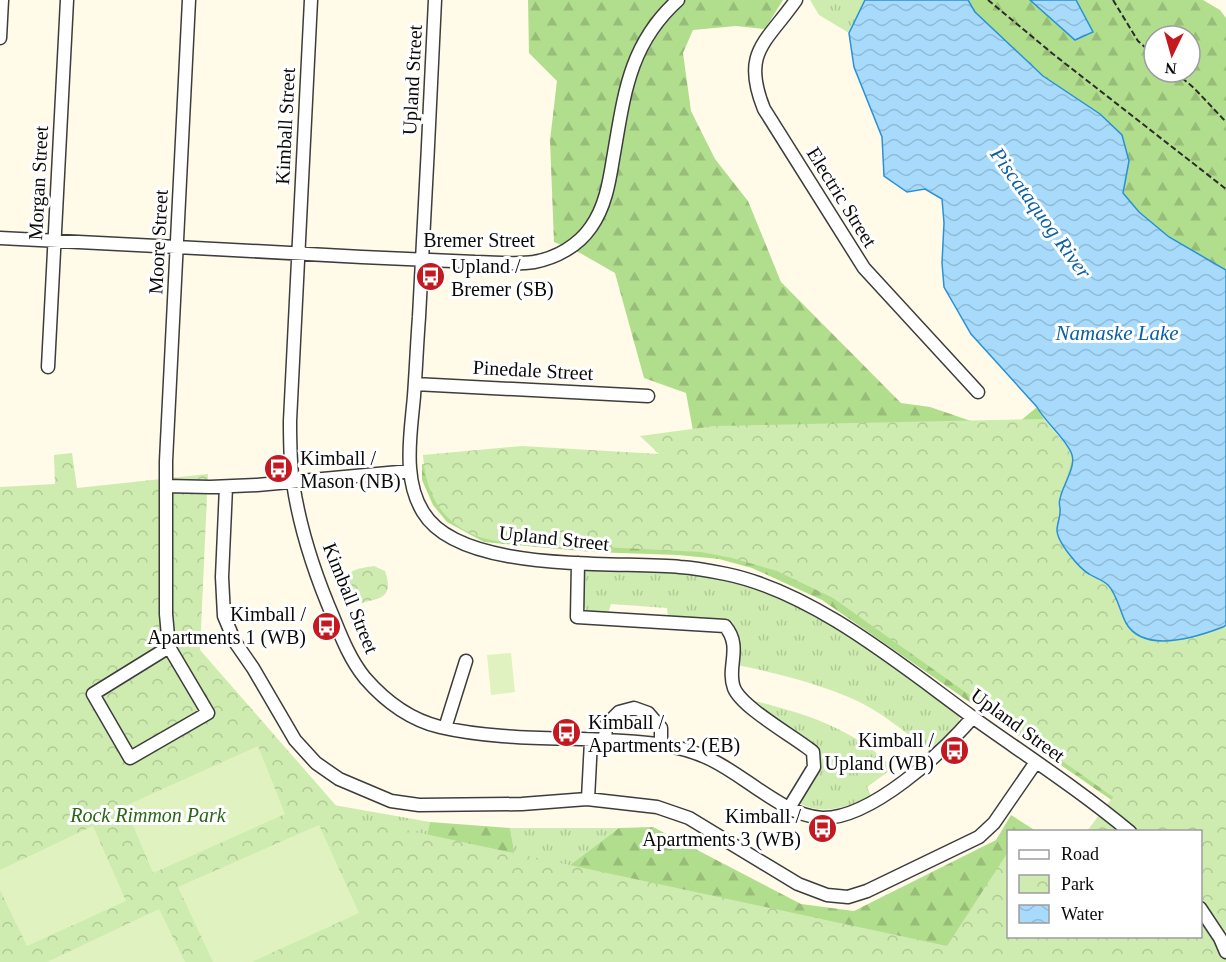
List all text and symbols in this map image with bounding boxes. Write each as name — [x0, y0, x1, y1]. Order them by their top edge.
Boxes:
street label: Upland Street — [398, 24, 427, 136]
north arrow — [1142, 24, 1202, 84]
text: N — [1164, 59, 1177, 77]
street label: Kimball Street — [271, 66, 299, 185]
street label: Morgan Street — [24, 125, 53, 241]
water label: Piscataquog River — [985, 142, 1097, 284]
street label: Electric Street — [803, 143, 882, 251]
street label: Moore Street — [144, 189, 172, 295]
street label: Bremer Street — [423, 229, 535, 251]
place label: Upland / Bremer (SB) — [451, 255, 554, 301]
bus stop icon: Upland / Bremer (SB) — [414, 261, 446, 293]
water label: Namaske Lake — [1054, 321, 1179, 345]
street label: Pinedale Street — [472, 356, 594, 384]
place label: Kimball / Mason (NB) — [300, 447, 401, 493]
bus stop icon: Kimball / Mason (NB) — [263, 453, 295, 485]
street label: Upland Street — [498, 521, 611, 556]
street label: Kimball Street — [319, 540, 383, 657]
place label: Kimball / Apartments 1 (WB) — [147, 603, 306, 649]
bus stop icon: Kimball / Apartments 1 (WB) — [311, 610, 343, 642]
street label: Upland Street — [966, 684, 1070, 767]
place label: Kimball / Apartments 2 (EB) — [588, 711, 740, 757]
bus stop icon: Kimball / Apartments 2 (EB) — [551, 717, 583, 749]
place label: Kimball / Upland (WB) — [825, 729, 934, 775]
bus stop icon: Kimball / Upland (WB) — [939, 735, 971, 767]
park label: Rock Rimmon Park — [69, 804, 227, 826]
place label: Kimball / Apartments 3 (WB) — [642, 805, 801, 851]
bus stop icon: Kimball / Apartments 3 (WB) — [806, 812, 838, 844]
legend — [1007, 830, 1202, 938]
text: Road — [1061, 844, 1099, 864]
text: Park — [1061, 874, 1094, 894]
text: Water — [1061, 904, 1104, 924]

